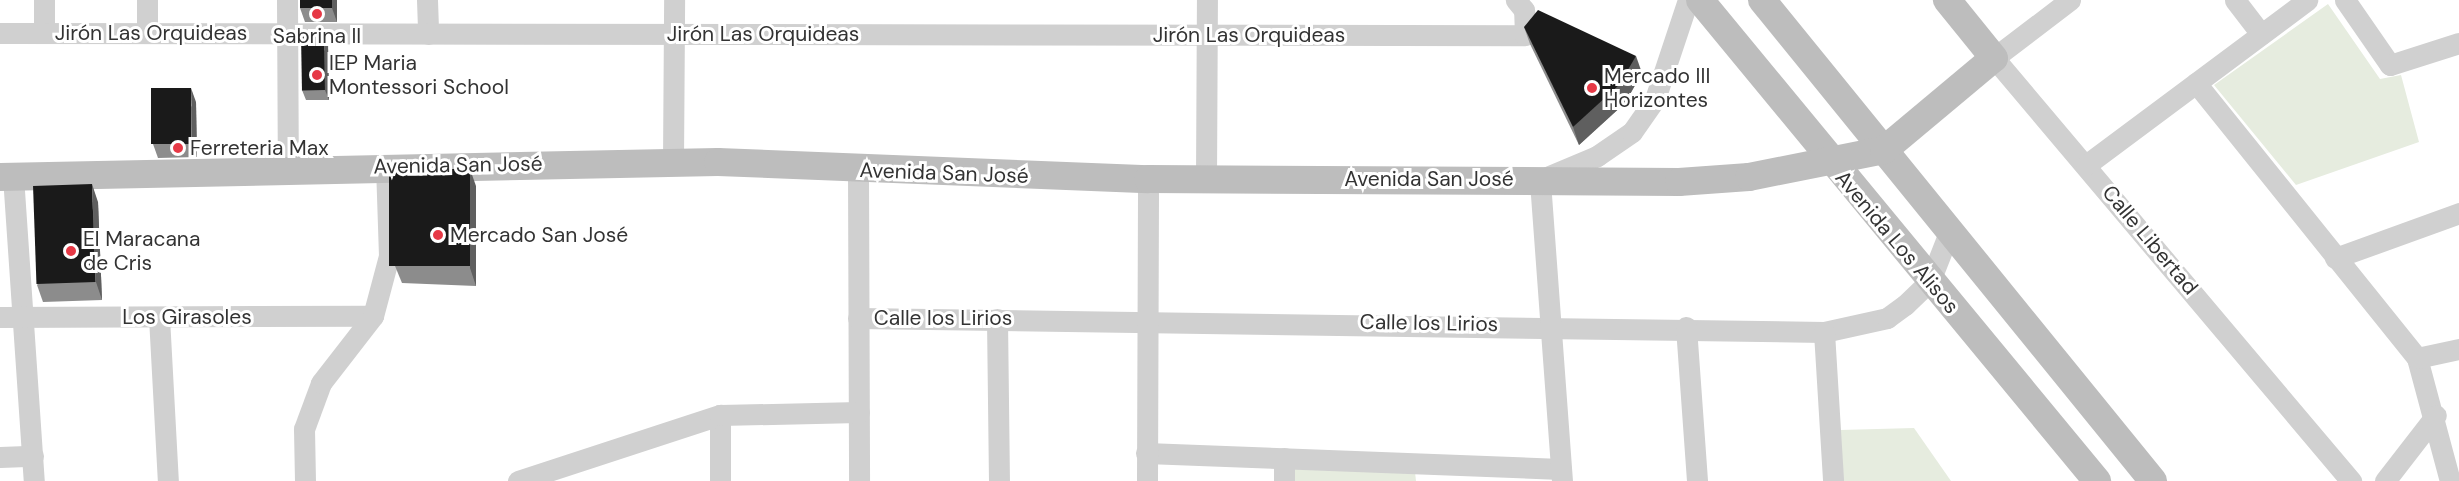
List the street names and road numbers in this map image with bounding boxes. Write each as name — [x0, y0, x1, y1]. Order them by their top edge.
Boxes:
street label: Jirón Las Orquideas — [55, 20, 247, 46]
street label: Jirón Las Orquideas — [667, 21, 859, 47]
street label: Jirón Las Orquideas — [1153, 22, 1345, 48]
street label: Avenida San José — [373, 151, 543, 179]
street label: Avenida San José — [859, 157, 1029, 189]
street label: Avenida Los Alisos — [1830, 165, 1964, 319]
street label: Avenida San José — [1344, 166, 1514, 192]
street label: Calle Libertad — [2097, 180, 2203, 300]
street label: Los Girasoles — [122, 304, 252, 330]
street label: Calle los Lirios — [874, 305, 1012, 331]
street label: Calle los Lirios — [1360, 309, 1498, 337]

